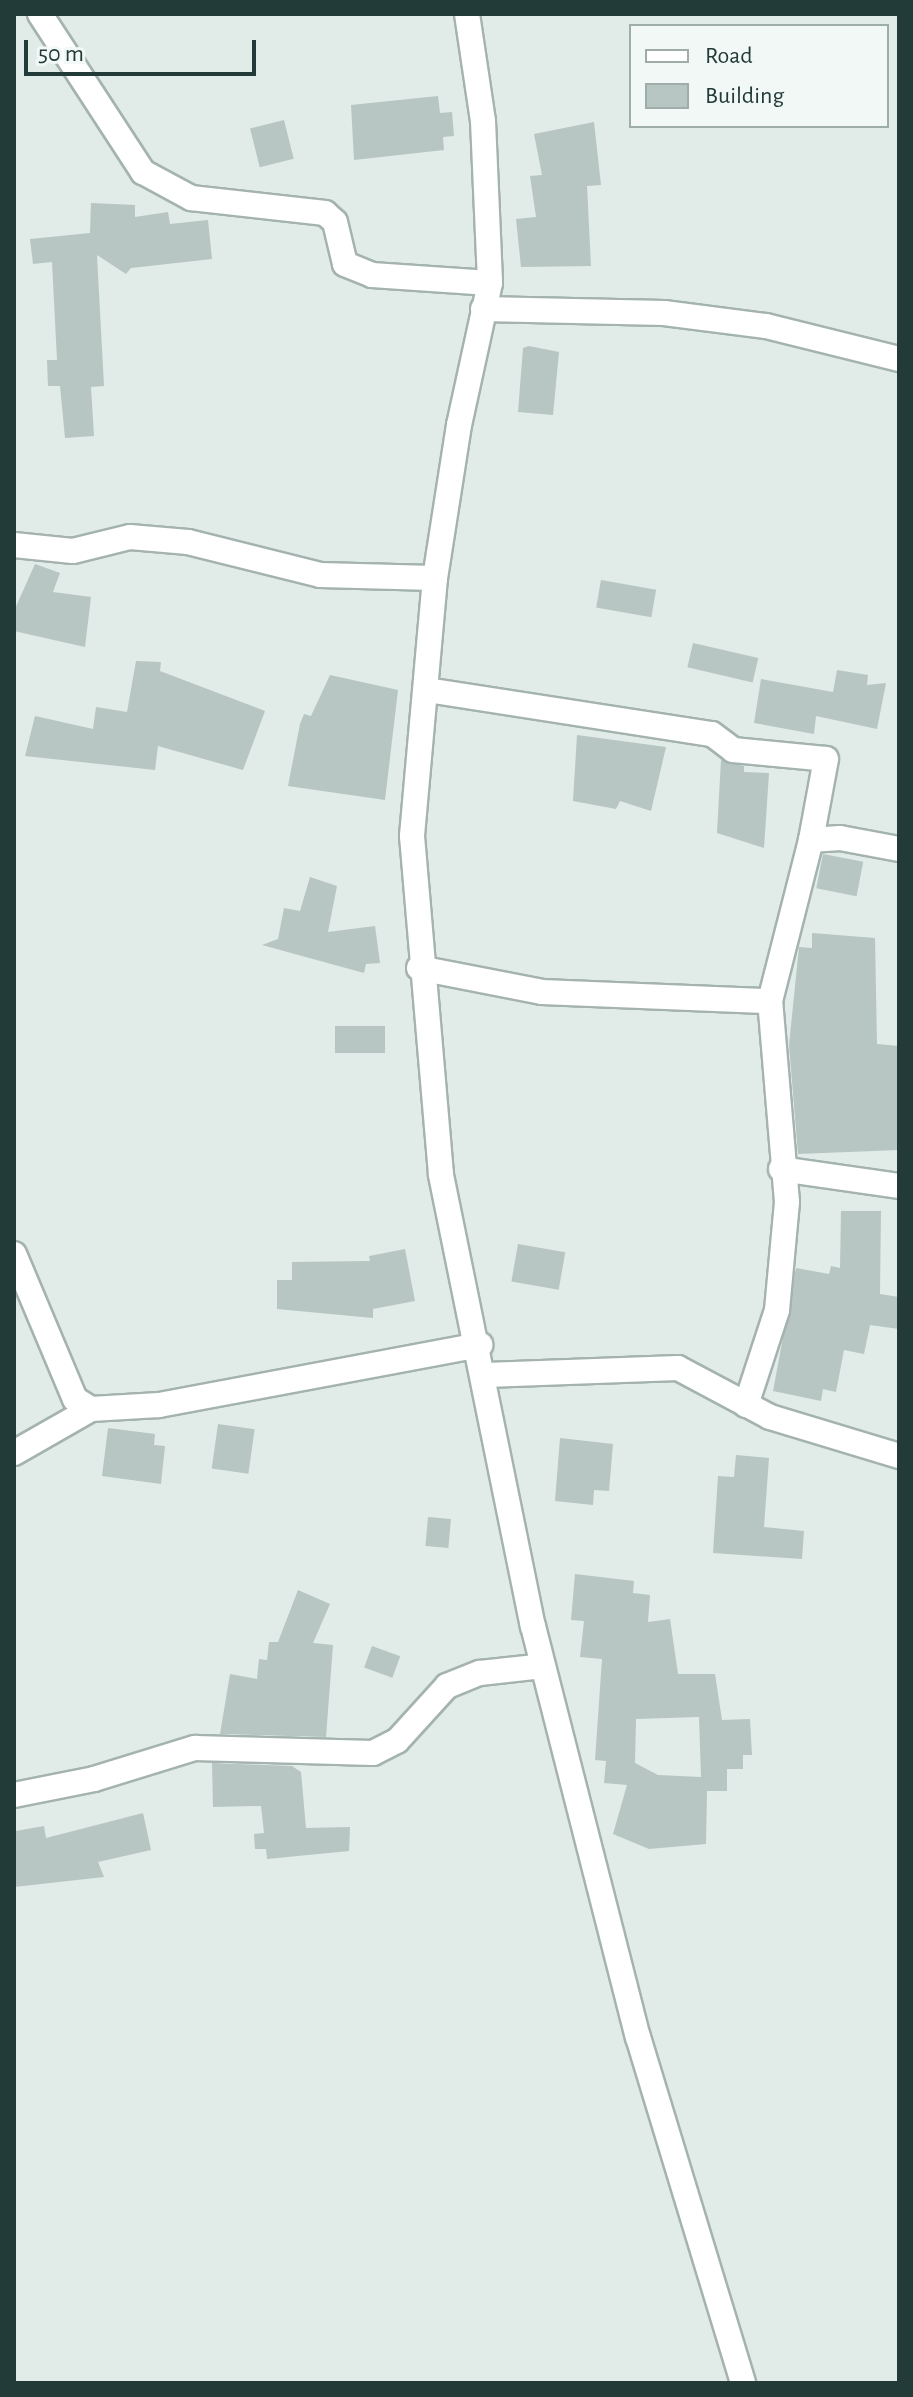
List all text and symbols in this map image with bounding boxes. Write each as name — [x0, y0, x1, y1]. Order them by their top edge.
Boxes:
scale bar — [28, 24, 260, 74]
legend — [629, 24, 889, 128]
text: 50 m — [38, 42, 84, 66]
text: Road — [705, 44, 753, 68]
text: Building — [705, 84, 784, 108]

